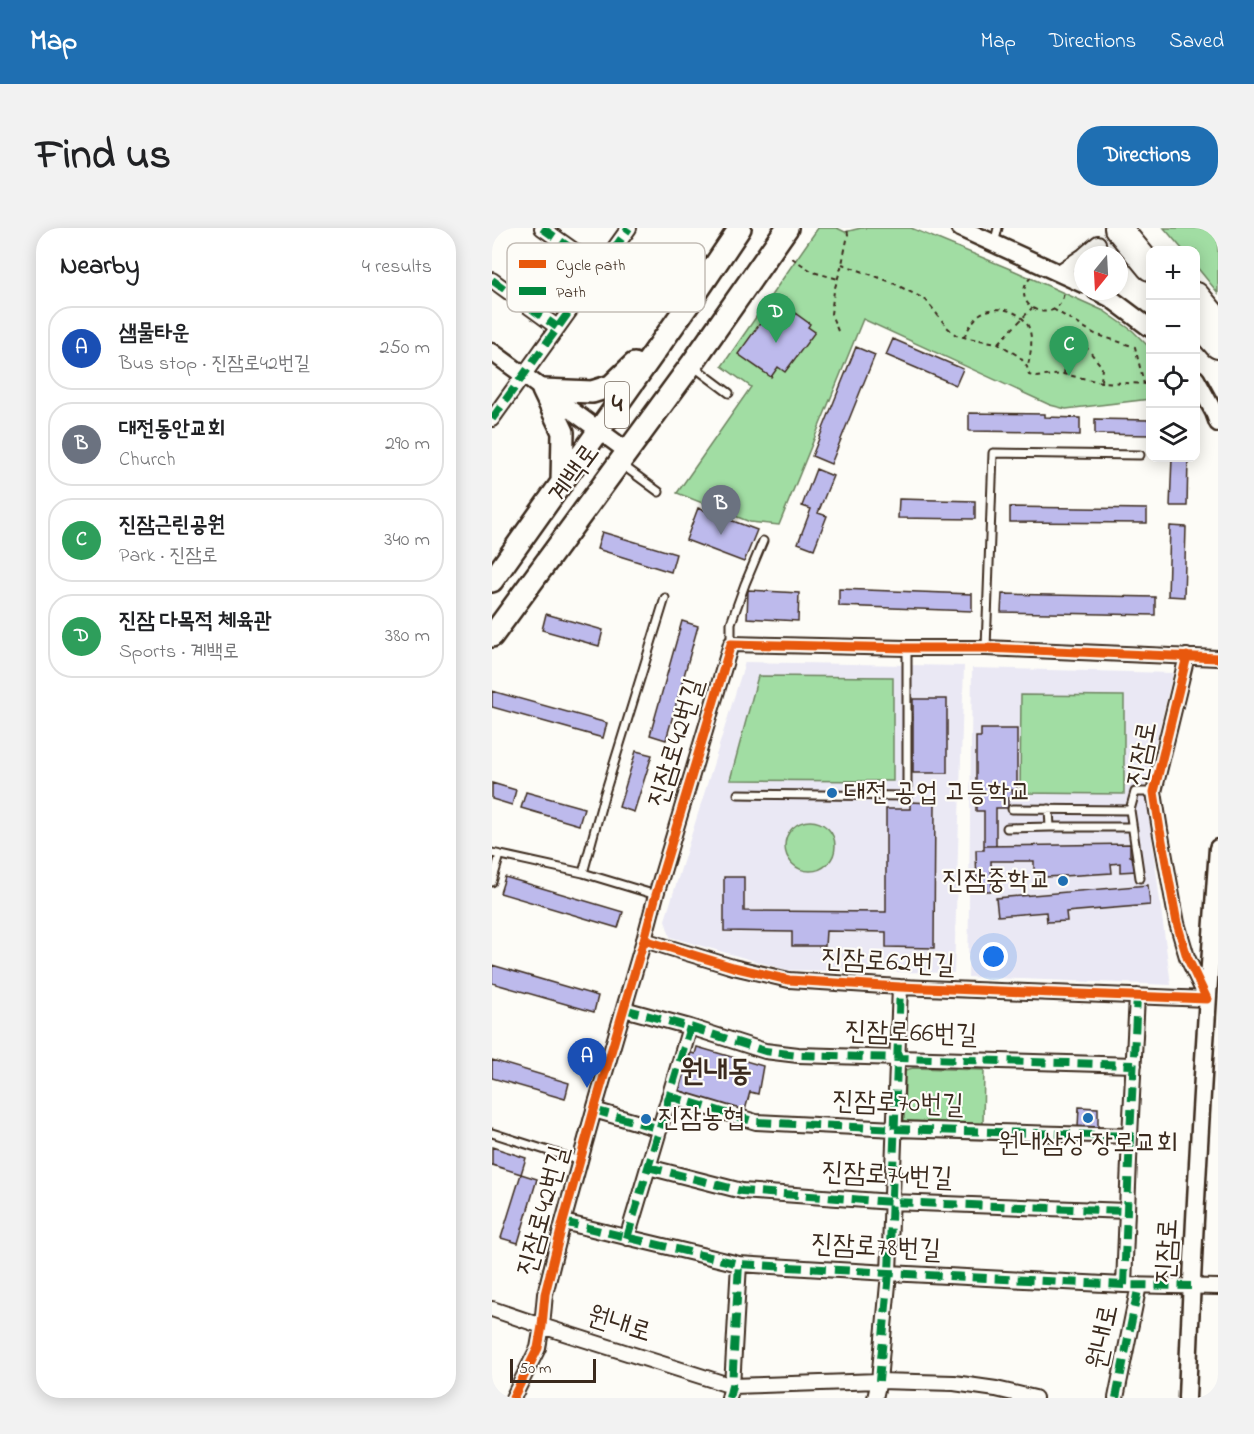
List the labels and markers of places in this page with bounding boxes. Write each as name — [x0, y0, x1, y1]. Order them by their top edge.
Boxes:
pin: D — [756, 294, 796, 343]
pin: C — [1050, 326, 1088, 376]
pin: B — [702, 486, 740, 535]
place label: 대전 공업 고등학교 — [844, 774, 1031, 813]
marker: 대전 공업 고등학교 — [825, 786, 839, 800]
place label: 진잠중학교 — [942, 862, 1051, 901]
marker: 진잠중학교 — [1056, 874, 1070, 888]
pin: A — [568, 1038, 607, 1088]
place label: 진잠농협 — [658, 1100, 745, 1139]
marker: 원내삼성 장로교회 — [1081, 1111, 1095, 1125]
marker: 진잠농협 — [639, 1112, 653, 1126]
place label: 원내삼성 장로교회 — [998, 1125, 1178, 1164]

